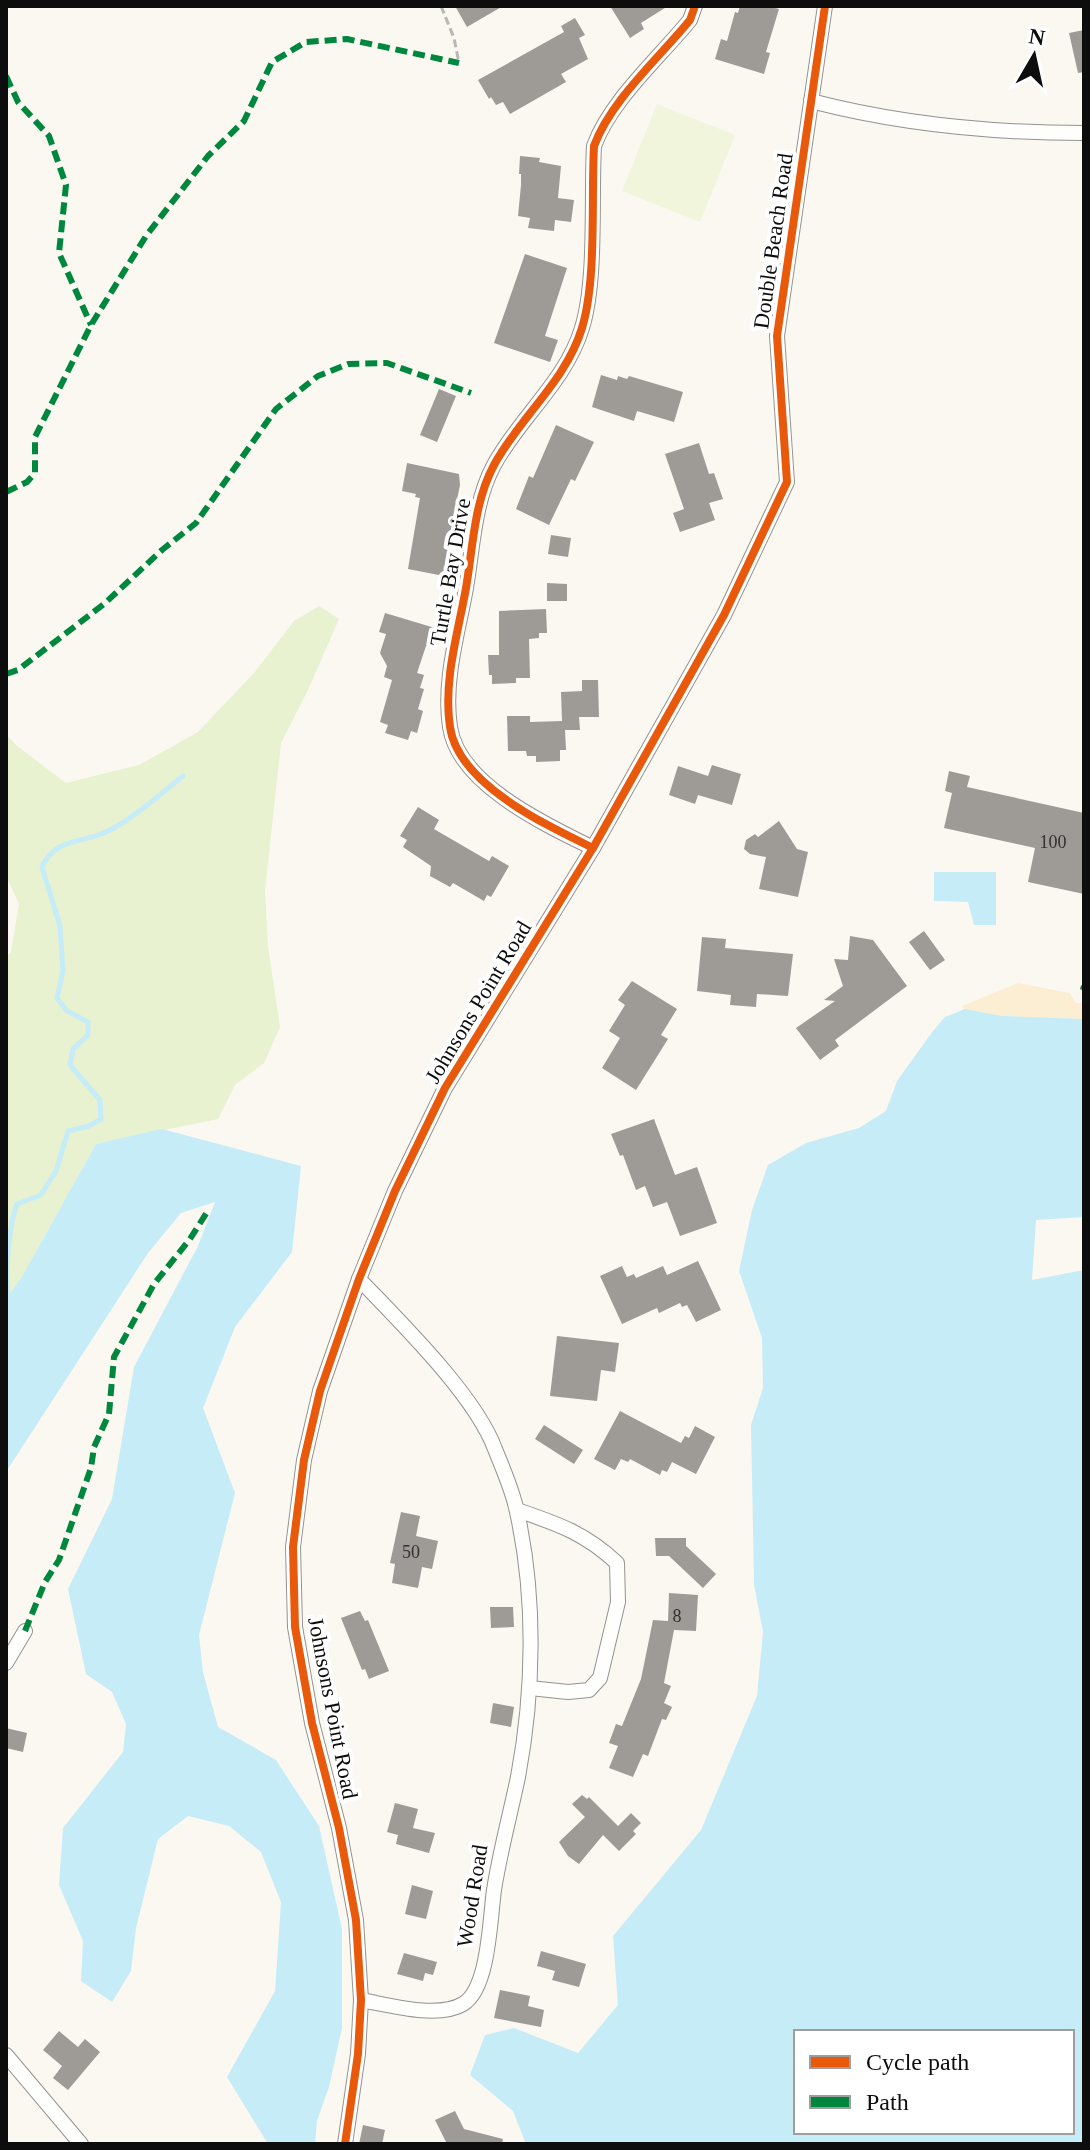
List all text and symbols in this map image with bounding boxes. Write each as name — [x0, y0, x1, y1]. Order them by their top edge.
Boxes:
north arrow — [994, 16, 1074, 96]
text: N — [1027, 23, 1047, 50]
street label: Double Beach Road — [748, 152, 798, 330]
street label: Turtle Bay Drive — [425, 496, 475, 648]
house number: 100 — [1040, 832, 1067, 852]
street label: Johnsons Point Road — [420, 916, 536, 1088]
house number: 50 — [402, 1542, 420, 1562]
house number: 8 — [673, 1606, 682, 1626]
street label: Johnsons Point Road — [303, 1615, 363, 1801]
street label: Wood Road — [452, 1843, 492, 1949]
legend — [794, 2030, 1074, 2134]
text: Cycle path — [866, 2049, 969, 2075]
text: Path — [866, 2089, 909, 2115]

